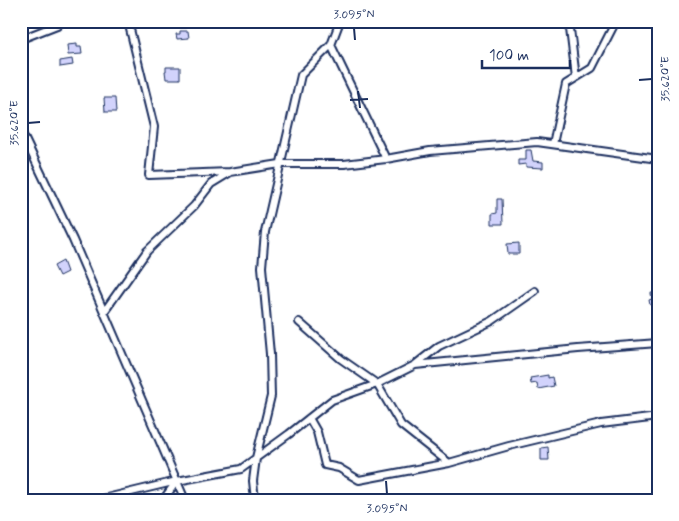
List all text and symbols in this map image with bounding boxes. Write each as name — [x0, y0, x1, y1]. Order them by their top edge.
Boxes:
text: 3.095°N — [334, 7, 374, 23]
scale bar — [482, 38, 569, 70]
text: 100 m — [489, 46, 529, 66]
text: 35.620°E — [658, 56, 674, 102]
text: 35.620°E — [7, 100, 23, 146]
text: 3.095°N — [367, 501, 407, 517]

